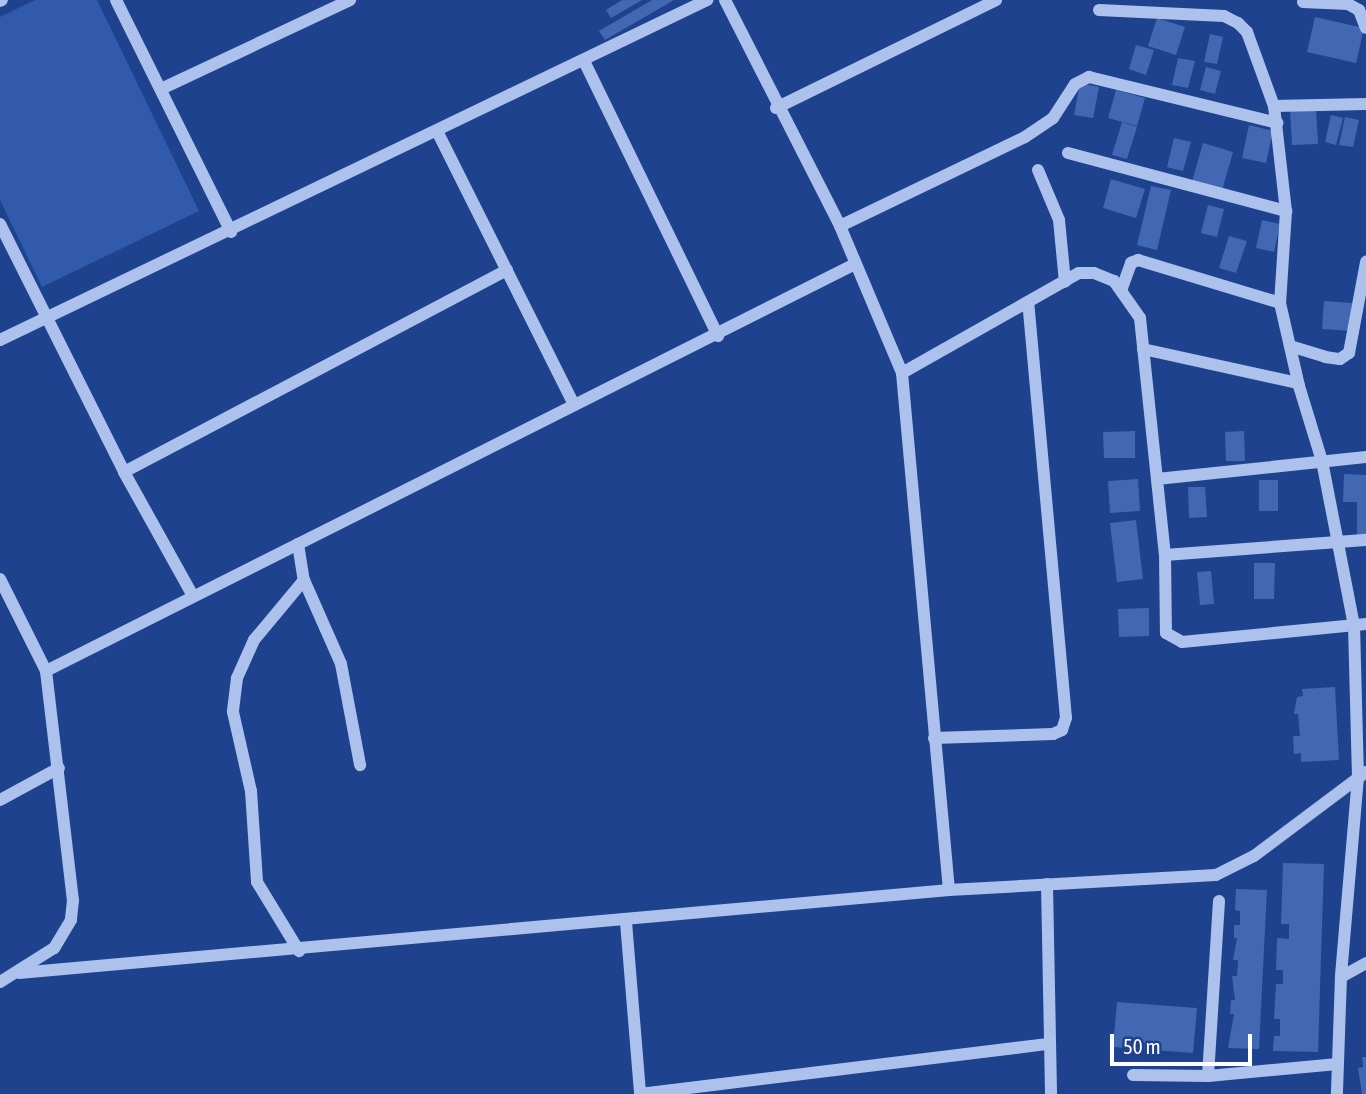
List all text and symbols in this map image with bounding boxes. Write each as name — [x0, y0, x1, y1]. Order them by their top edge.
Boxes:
scale bar — [1114, 1020, 1256, 1064]
text: 50 m — [1123, 1034, 1161, 1058]

